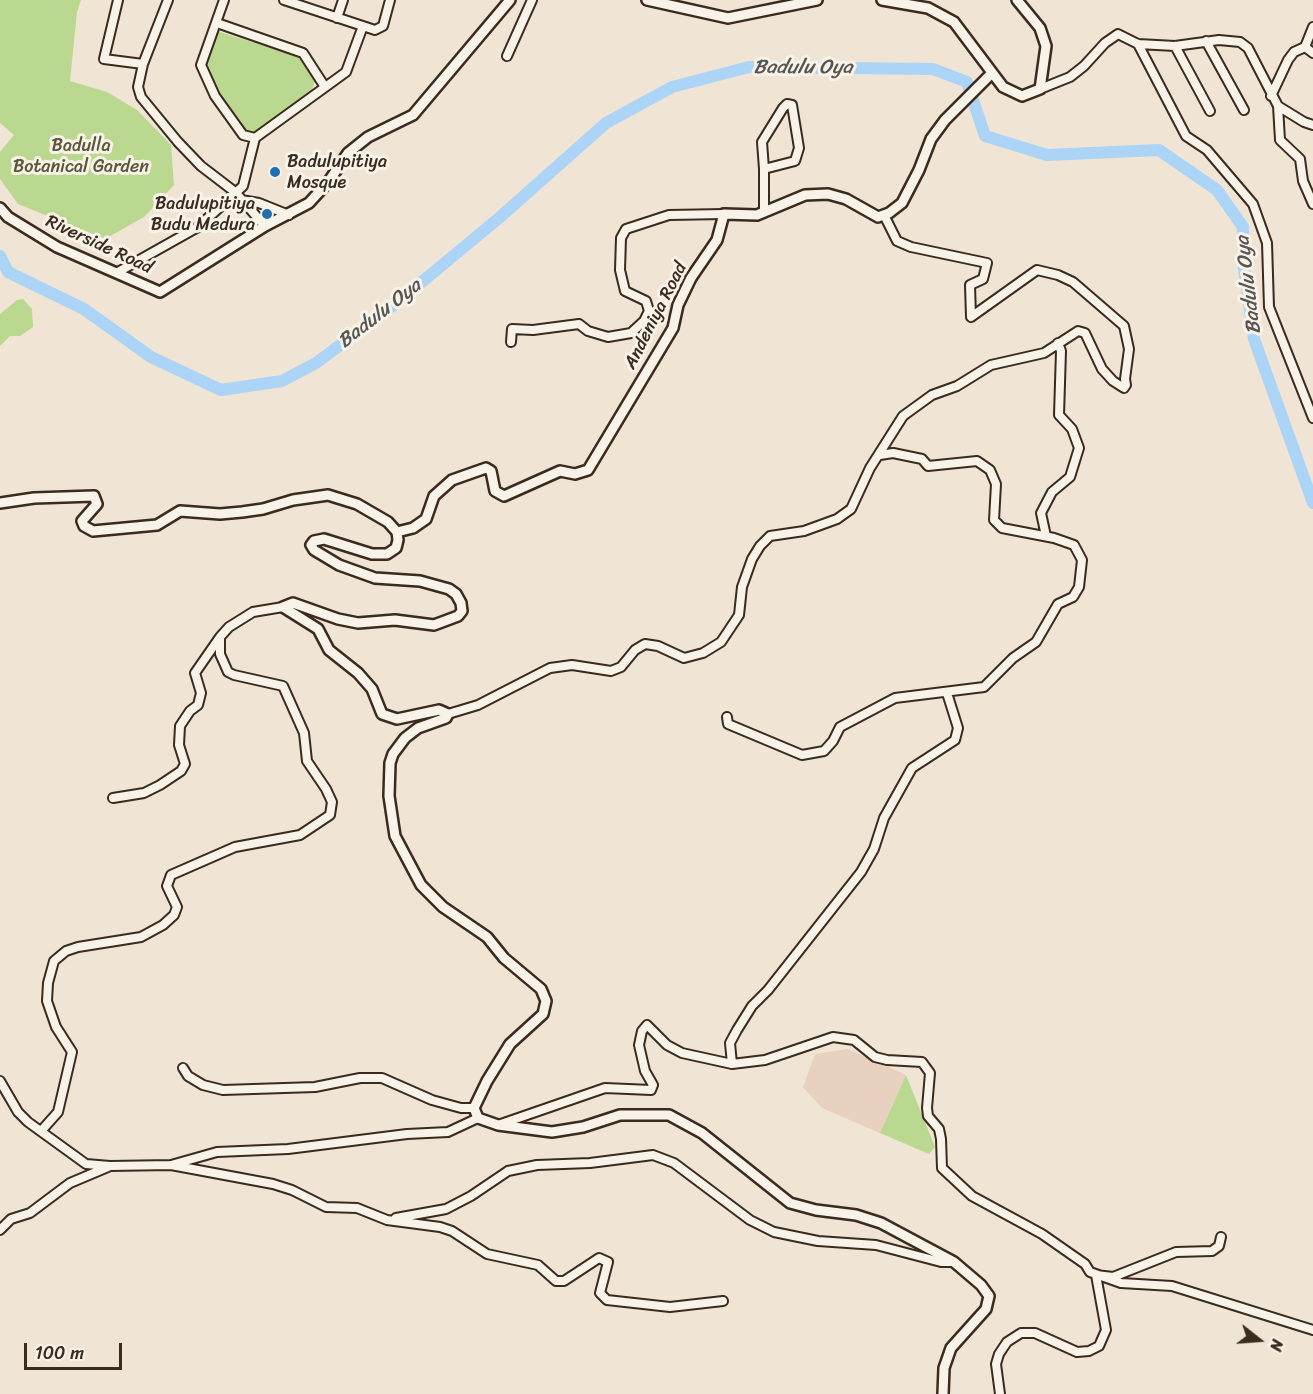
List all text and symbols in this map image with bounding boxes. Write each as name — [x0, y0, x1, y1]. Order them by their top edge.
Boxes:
water label: Badulu Oya — [754, 56, 852, 80]
park label: Badulla Botanical Garden — [13, 135, 149, 178]
place label: Badulupitiya Mosque — [287, 151, 387, 194]
marker: Badulupitiya Mosque — [268, 165, 282, 179]
place label: Badulupitiya Budu Medura — [151, 193, 255, 236]
marker: Badulupitiya Budu Medura — [260, 207, 274, 221]
street label: Riverside Road — [42, 211, 156, 279]
water label: Badulu Oya — [1231, 234, 1267, 336]
street label: Andeniya Road — [620, 259, 692, 373]
water label: Badulu Oya — [334, 274, 426, 354]
north arrow — [1229, 1310, 1289, 1370]
scale bar — [27, 1331, 124, 1369]
text: N — [1261, 1336, 1292, 1355]
text: 100 m — [35, 1337, 84, 1369]

